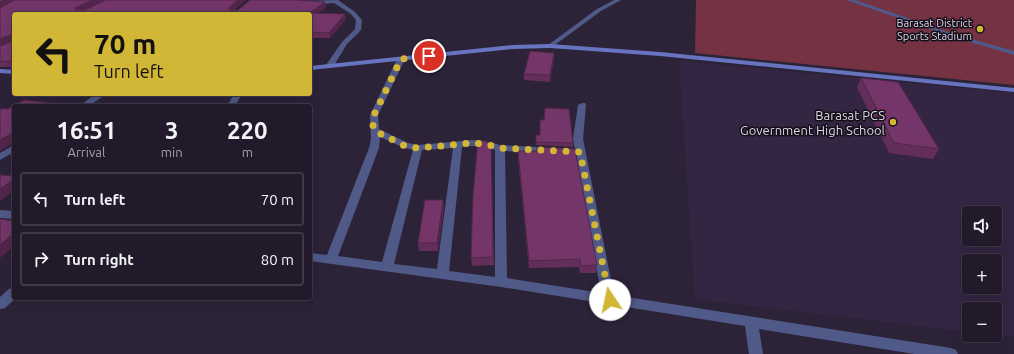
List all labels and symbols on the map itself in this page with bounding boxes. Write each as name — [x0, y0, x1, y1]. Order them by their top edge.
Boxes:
place label: Barasat District Sports Stadium — [896, 17, 973, 42]
marker: Barasat District Sports Stadium — [975, 24, 985, 34]
pin — [412, 39, 446, 73]
place label: Barasat PCS Government High School — [740, 108, 886, 137]
marker: Barasat PCS Government High School — [888, 117, 898, 127]
position arrow — [589, 279, 631, 321]

